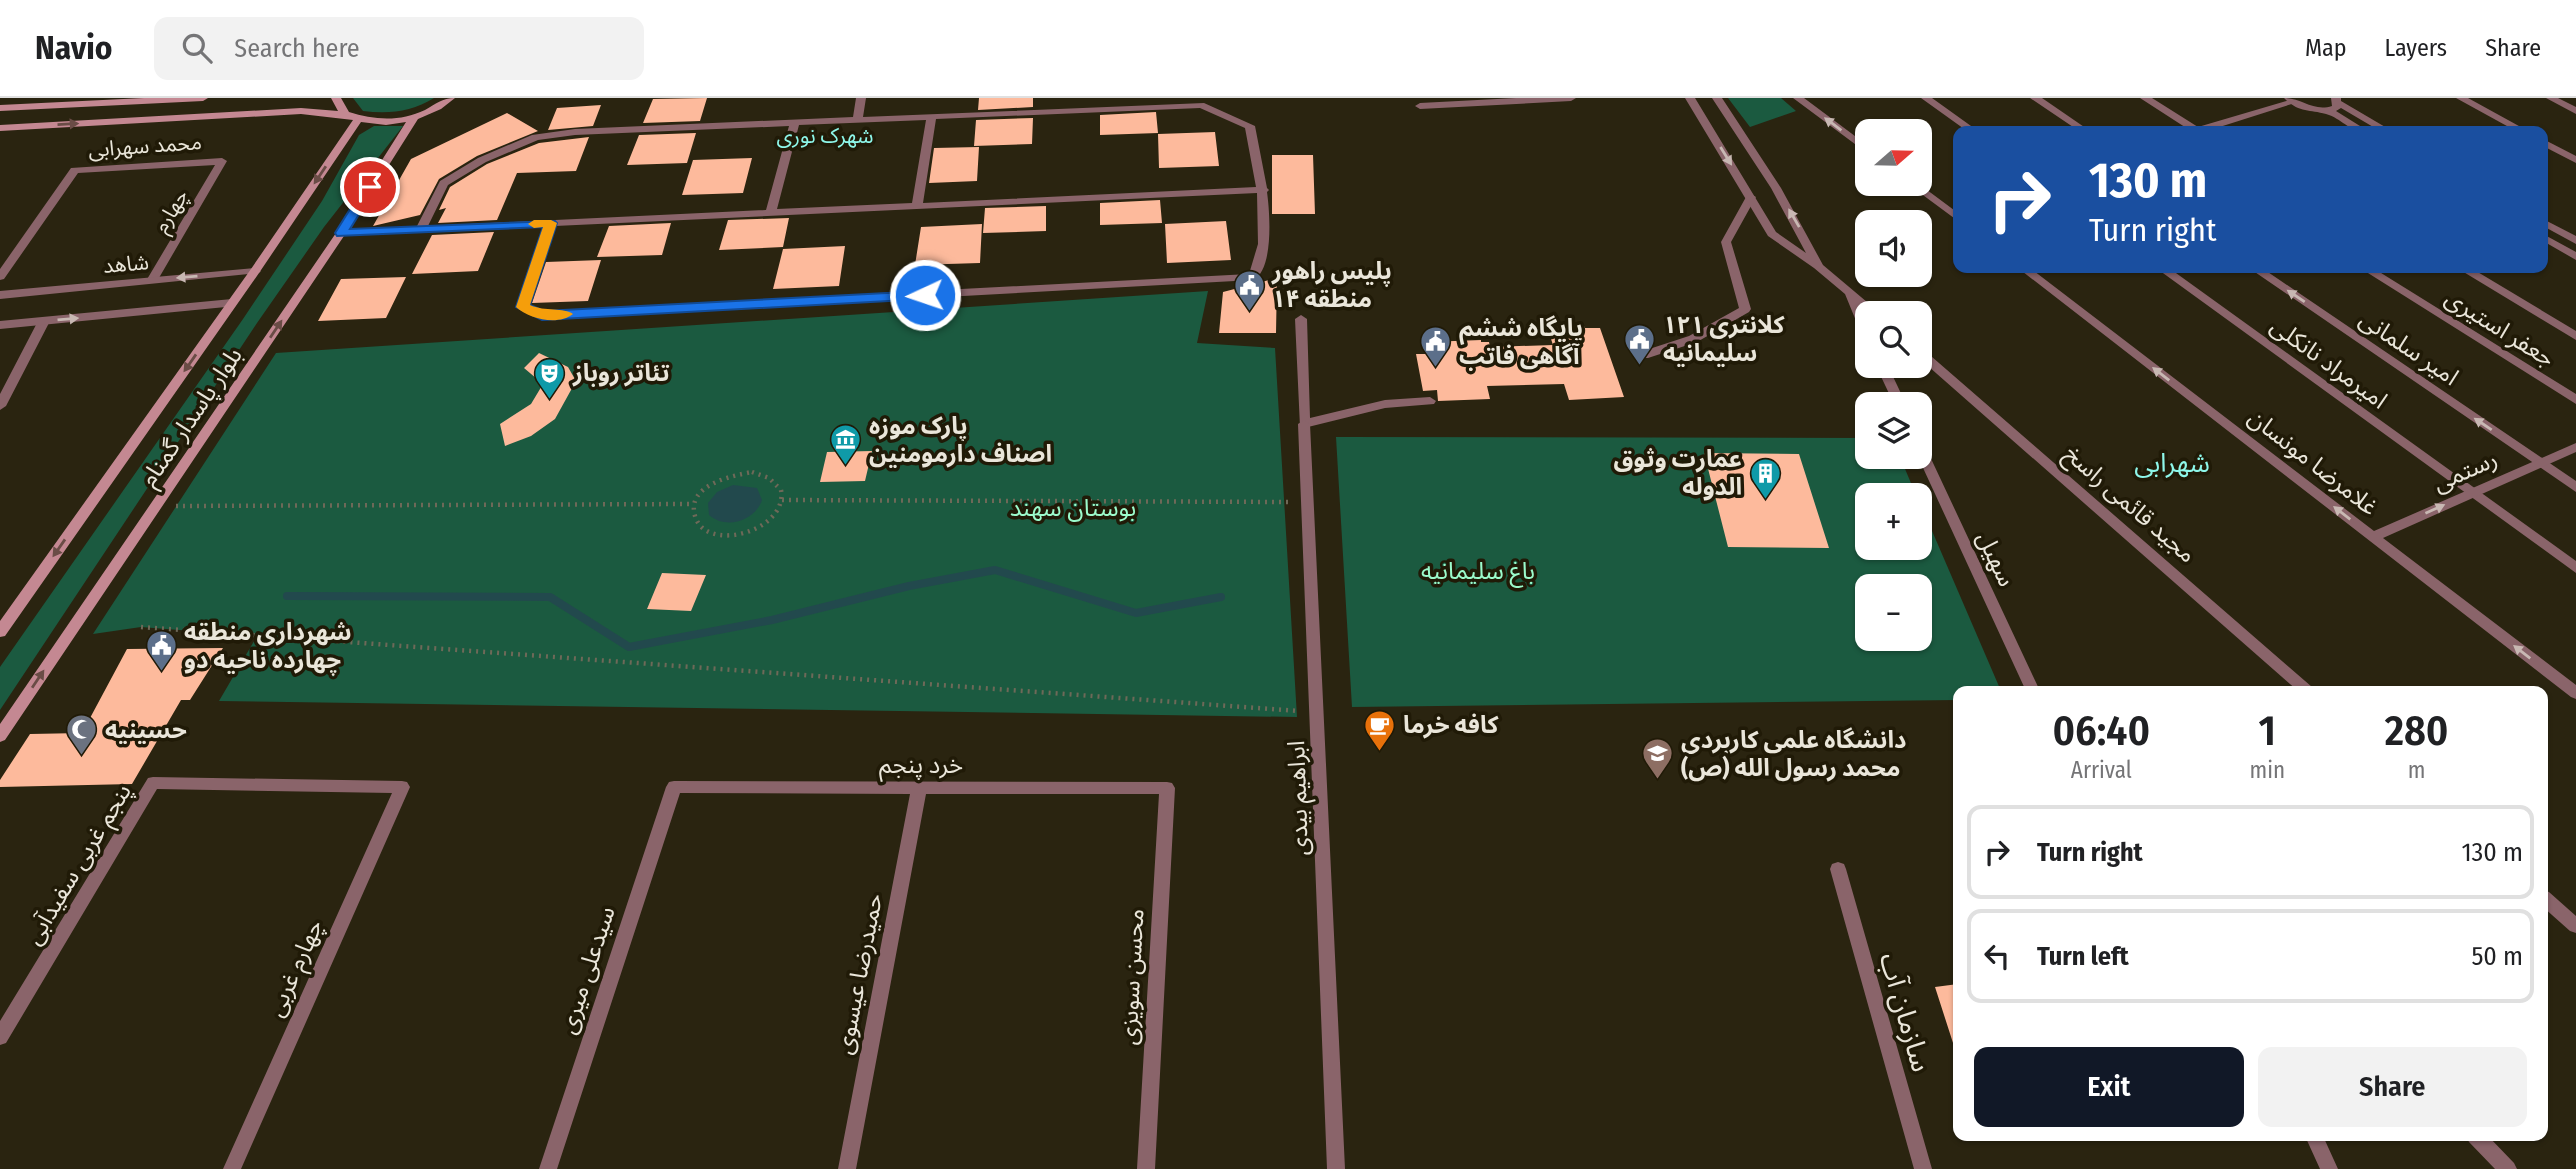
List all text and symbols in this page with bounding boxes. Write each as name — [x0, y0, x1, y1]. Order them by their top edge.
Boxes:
search box — [154, 17, 644, 80]
text: Navio — [35, 28, 112, 68]
icon: search — [178, 29, 216, 67]
text: Search here — [234, 33, 360, 64]
text: Map — [2305, 34, 2347, 62]
text: Layers — [2385, 34, 2447, 62]
text: Share — [2485, 34, 2541, 62]
one-way arrow — [1824, 117, 1842, 131]
one-way arrow — [57, 118, 79, 129]
north arrow — [1855, 119, 1932, 196]
map controls — [1855, 119, 1932, 651]
district label: شهرک نوری — [776, 123, 874, 149]
street label: محمد سهرابی — [87, 129, 203, 163]
one-way arrow — [1720, 147, 1732, 166]
text: 130 m — [2089, 151, 2207, 210]
icon: right — [1974, 154, 2065, 245]
pin — [340, 157, 400, 217]
one-way arrow — [313, 166, 326, 185]
icon: arrive — [351, 168, 389, 206]
street label: چهارم — [148, 185, 197, 239]
one-way arrow — [1788, 208, 1800, 227]
button: sound — [1855, 210, 1932, 287]
text: Turn right — [2089, 211, 2216, 249]
street label: شاهد — [102, 249, 150, 279]
place label: پلیس راهور منطقه ۱۴ — [1271, 257, 1392, 313]
position arrow — [888, 258, 962, 332]
public building icon: پلیس راهور منطقه ۱۴ — [1232, 268, 1266, 312]
one-way arrow — [176, 272, 198, 283]
street label: جعفر استیری — [2440, 283, 2560, 373]
one-way arrow — [2287, 289, 2305, 303]
button: search — [1855, 301, 1932, 378]
street label: امیر سلمانی — [2354, 305, 2464, 391]
place label: كلانتری ١٢١ سلیمانیه — [1663, 311, 1785, 367]
street label: امیرمراد نانکلی — [2265, 311, 2393, 415]
one-way arrow — [57, 313, 79, 324]
place label: پایگاه ششم آگاهی فاتب — [1459, 314, 1583, 371]
one-way arrow — [269, 320, 283, 338]
public building icon: كلانتری ١٢١ سلیمانیه — [1623, 322, 1657, 366]
public building icon: پایگاه ششم آگاهی فاتب — [1419, 325, 1453, 369]
street label: بلوار پاسدار گمنام — [134, 342, 251, 494]
one-way arrow — [183, 354, 197, 372]
theatre icon: تئاتر روباز — [533, 356, 567, 400]
place label: تئاتر روباز — [572, 359, 670, 387]
one-way arrow — [2153, 367, 2171, 382]
button: layers — [1855, 392, 1932, 469]
street label: غلامرضا مونسان — [2243, 403, 2383, 521]
place label: پارک موزه اصناف دارمومنین — [869, 412, 1052, 468]
one-way arrow — [2474, 418, 2493, 431]
museum icon: پارک موزه اصناف دارمومنین — [829, 423, 863, 467]
street label: مجید قائمی راسخ — [2057, 439, 2201, 571]
place label: عمارت وثوق الدوله — [1614, 445, 1742, 501]
street label: رستمی — [2429, 445, 2501, 497]
district label: شهرابی — [2134, 448, 2210, 479]
building icon: عمارت وثوق الدوله — [1748, 456, 1782, 500]
button: + — [1855, 483, 1932, 560]
park label: بوستان سهند — [1010, 494, 1136, 522]
one-way arrow — [2425, 503, 2445, 515]
one-way arrow — [2332, 506, 2351, 520]
street label: سهیل — [1971, 527, 2021, 591]
one-way arrow — [52, 539, 66, 557]
park label: باغ سلیمانیه — [1421, 557, 1535, 588]
button: − — [1855, 574, 1932, 651]
place label: شهرداری منطقه چهارده ناحیه دو — [184, 618, 352, 676]
public building icon: شهرداری منطقه چهارده ناحیه دو — [144, 629, 178, 673]
one-way arrow — [2513, 645, 2531, 659]
one-way arrow — [31, 670, 44, 689]
text: 06:40 — [2052, 706, 2150, 756]
text: 1 — [2259, 706, 2276, 756]
text: 280 — [2385, 706, 2448, 756]
cafe icon: کافه خرما — [1363, 708, 1397, 752]
place label: کافه خرما — [1403, 711, 1500, 739]
mosque icon: حسینیه — [65, 713, 99, 757]
place label: حسینیه — [105, 716, 187, 744]
place label: دانشگاه علمی کاربردی محمد رسول الله (ص) — [1681, 726, 1906, 782]
school or university icon: دانشگاه علمی کاربردی محمد رسول الله (ص) — [1641, 737, 1675, 781]
street label: ابراهیم بیدی — [1282, 740, 1317, 856]
street label: خرد پنجم — [879, 751, 963, 782]
text: Arrival — [2071, 756, 2132, 784]
text: min — [2250, 756, 2285, 784]
text: m — [2408, 756, 2425, 784]
street label: پنجم غربی سفیدآبی — [19, 779, 140, 951]
icon: right — [1978, 833, 2016, 871]
text: Turn right — [2037, 837, 2143, 868]
text: 130 m — [2461, 837, 2523, 868]
street label: حمیدرضا عیسوی — [830, 891, 888, 1057]
street label: سیدعلی میری — [553, 903, 621, 1037]
street label: محسن سویزی — [1114, 908, 1150, 1046]
street label: چهارم غربی — [261, 915, 332, 1023]
icon: left — [1978, 937, 2016, 975]
text: Turn left — [2037, 941, 2129, 972]
text: 50 m — [2471, 941, 2523, 972]
street label: سازمان آب — [1873, 949, 1938, 1075]
button: Exit — [1974, 1047, 2244, 1127]
button: Share — [2258, 1047, 2527, 1127]

